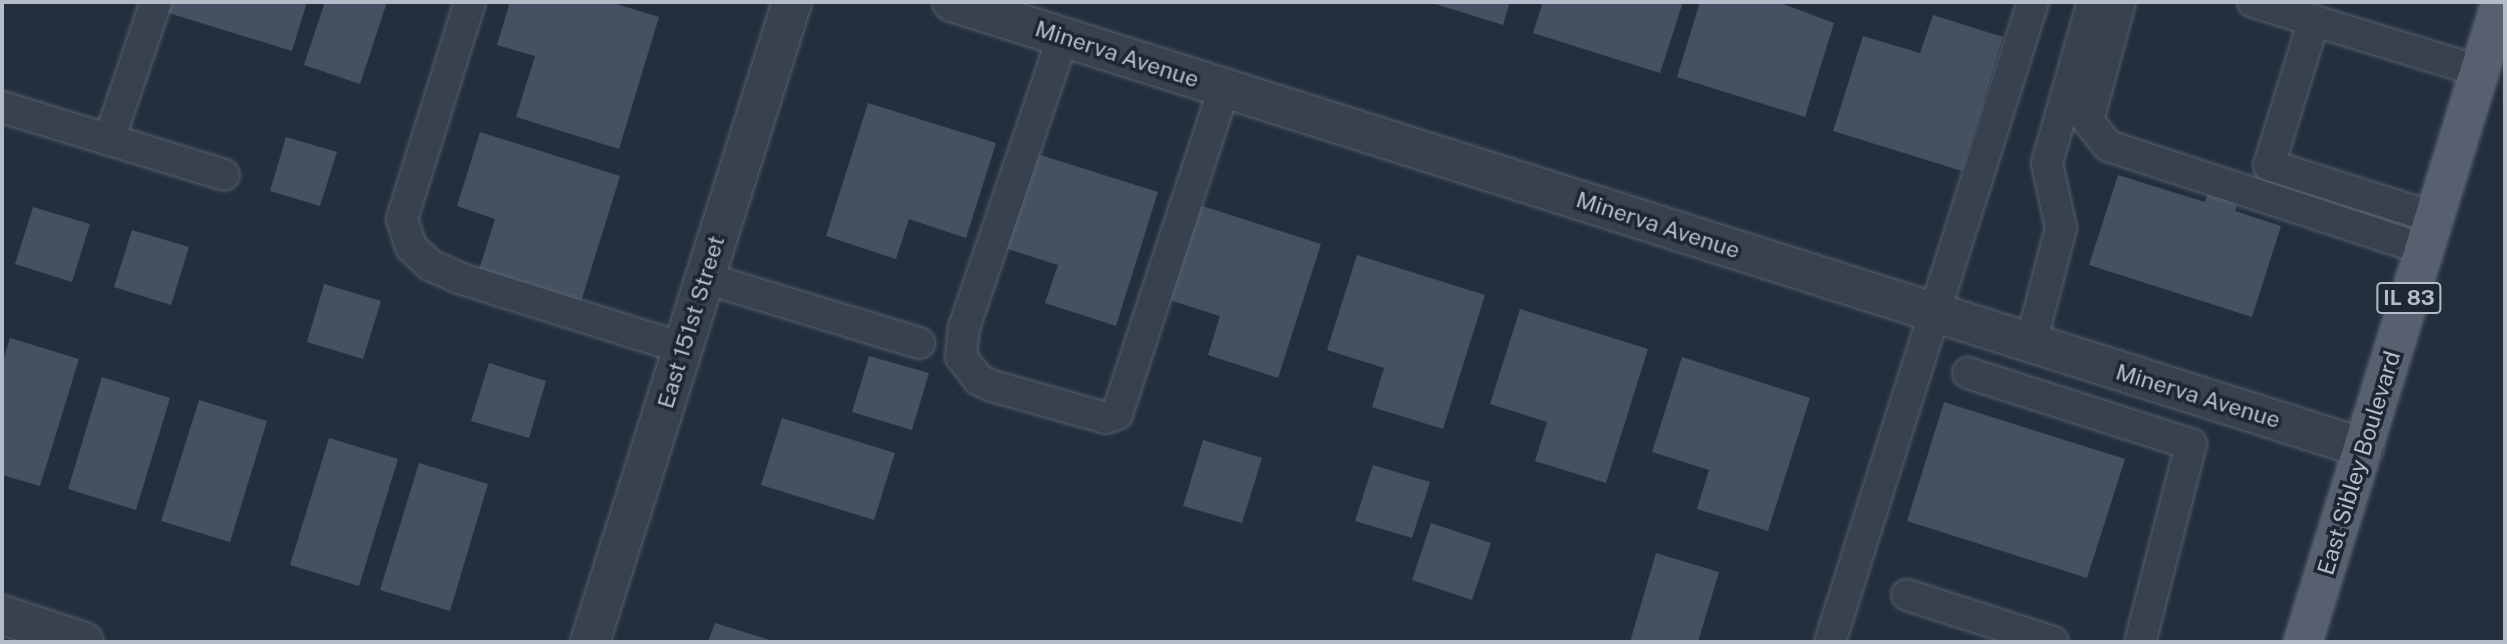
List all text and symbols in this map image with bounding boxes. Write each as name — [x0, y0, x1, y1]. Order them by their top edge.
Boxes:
street label: Minerva Avenue — [1032, 15, 1202, 93]
street label: Minerva Avenue — [1573, 186, 1743, 264]
street label: East 151st Street — [652, 232, 730, 412]
road number: IL 83 — [2376, 280, 2442, 316]
street label: East Sibley Boulevard — [2312, 348, 2406, 578]
street label: Minerva Avenue — [2112, 358, 2284, 434]

